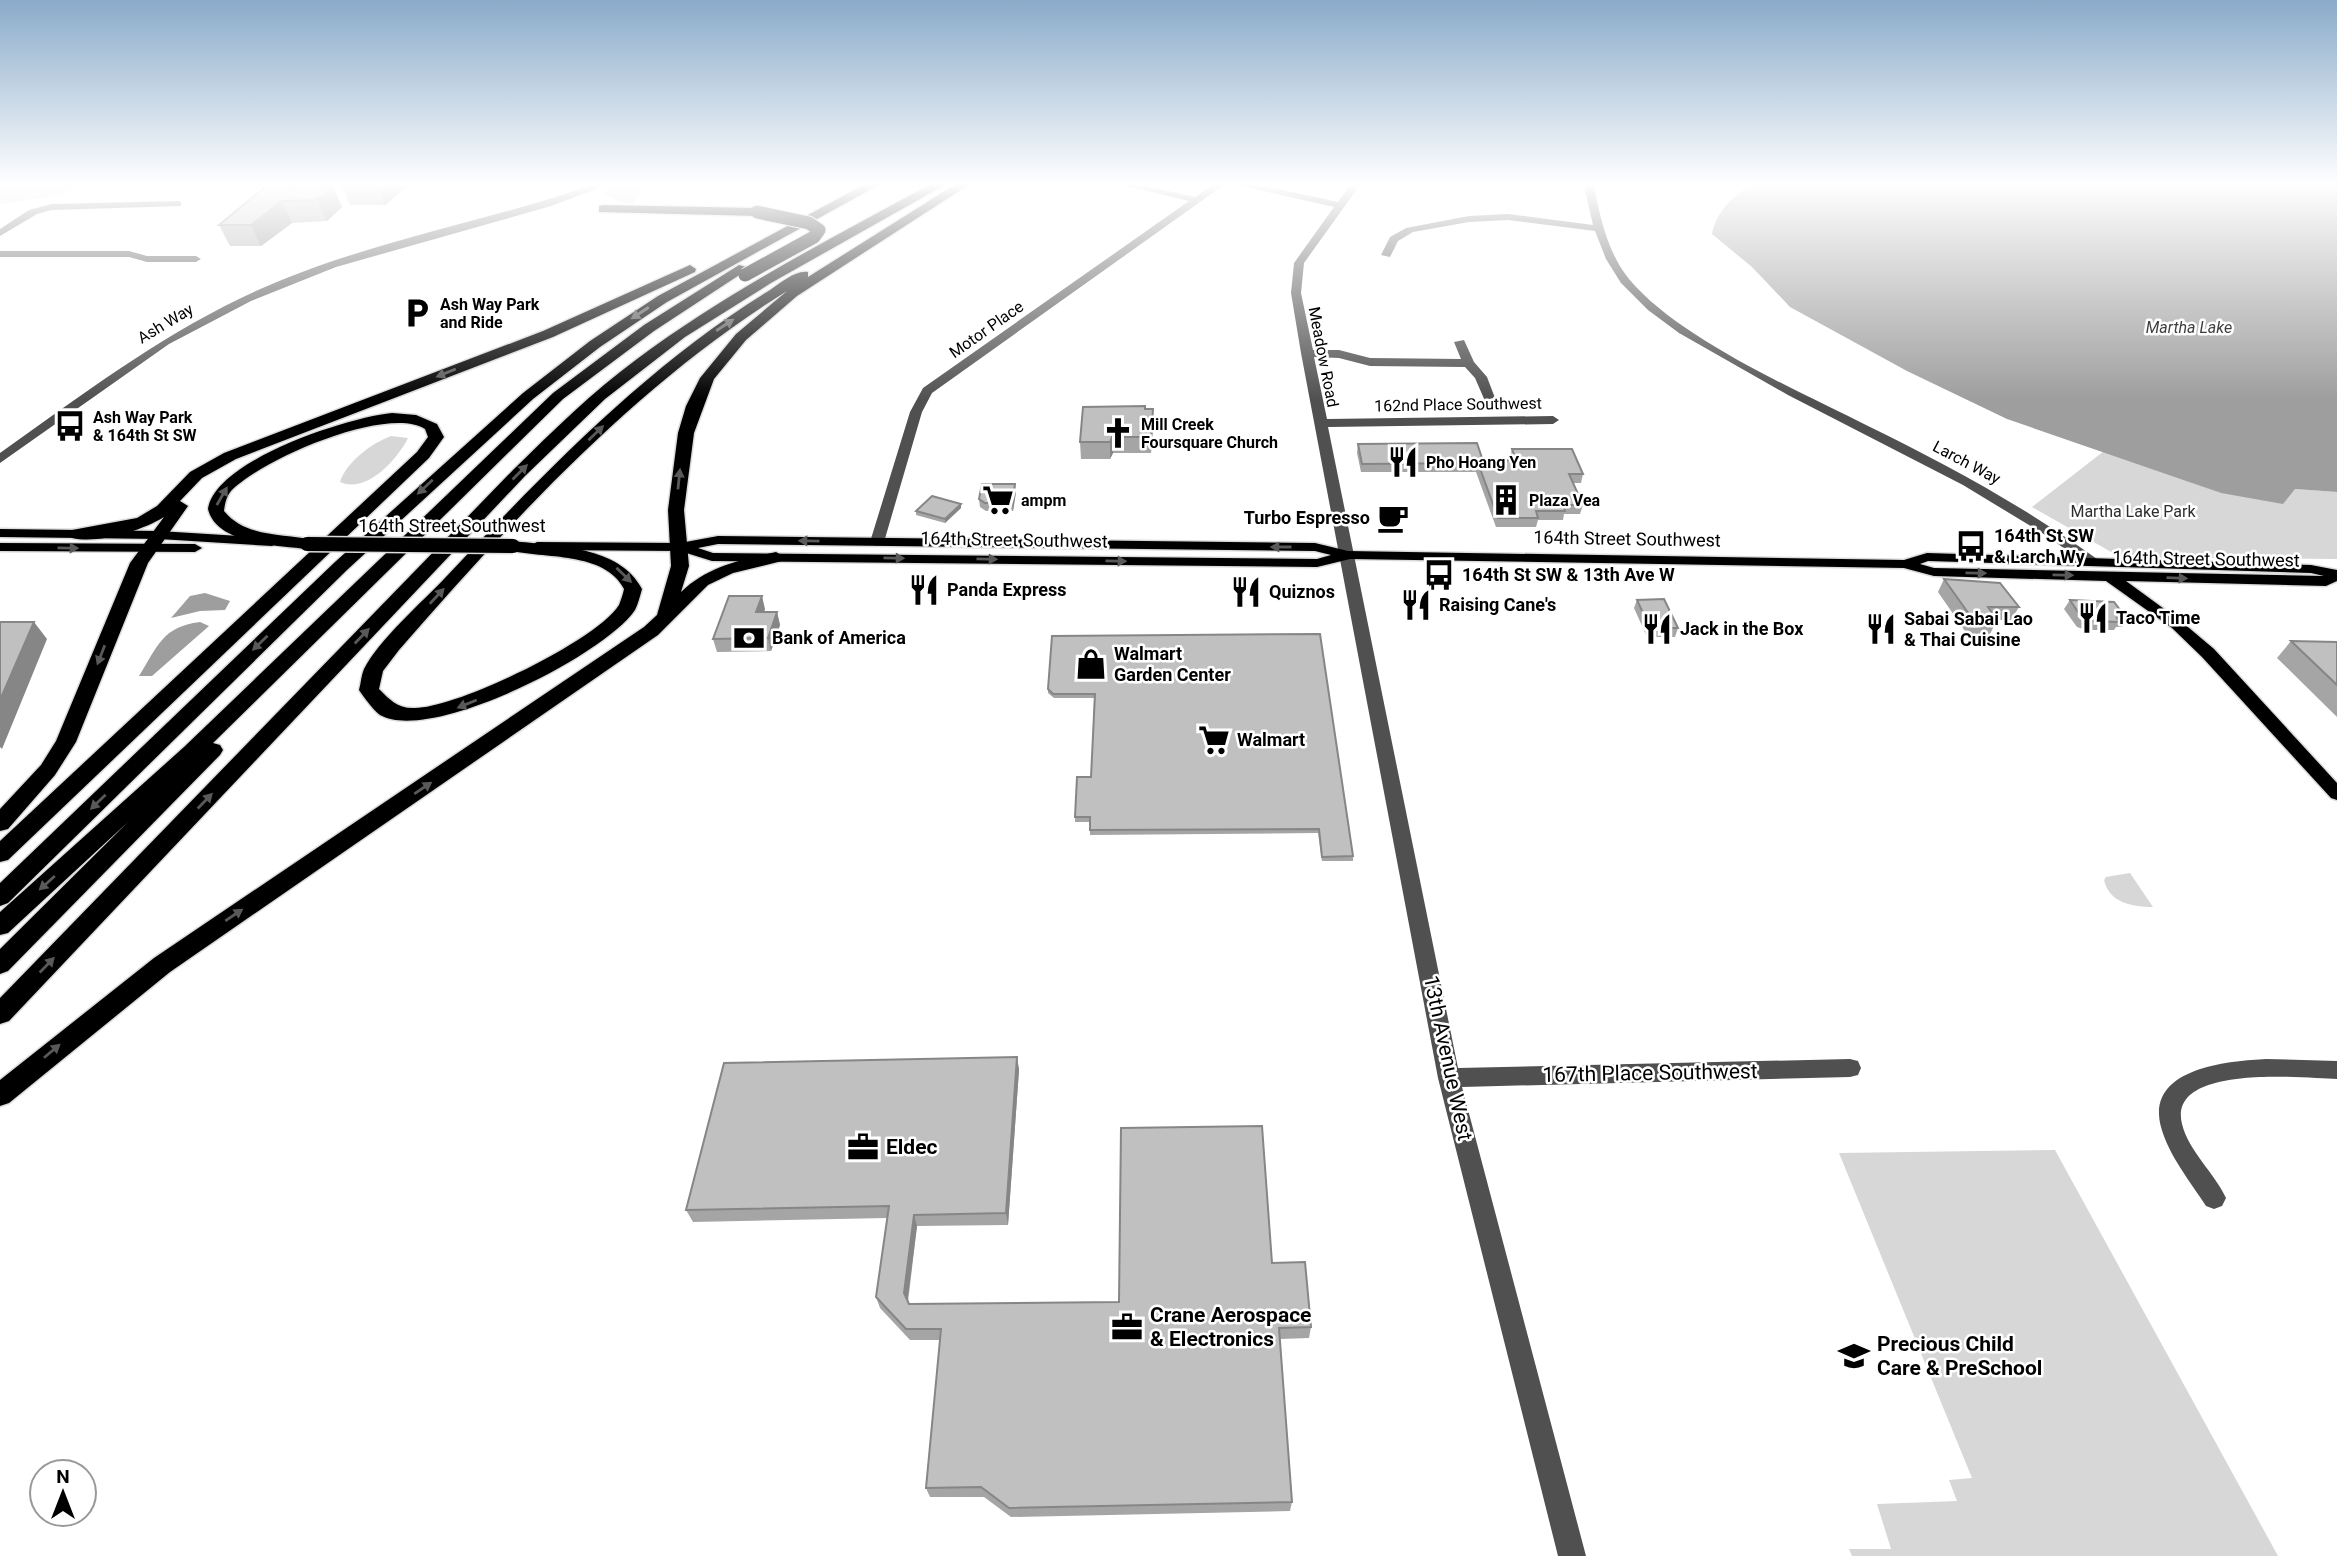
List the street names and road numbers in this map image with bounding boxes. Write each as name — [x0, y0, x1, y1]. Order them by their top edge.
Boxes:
street label: Motor Place — [946, 297, 1027, 362]
street label: Ash Way — [134, 299, 197, 347]
street label: Meadow Road — [1304, 305, 1343, 409]
street label: 162nd Place Southwest — [1374, 394, 1542, 415]
street label: Larch Way — [1930, 437, 2004, 488]
street label: 164th Street Southwest — [358, 515, 546, 536]
street label: 164th Street Southwest — [1533, 526, 1721, 551]
street label: 164th Street Southwest — [920, 527, 1108, 552]
street label: 164th Street Southwest — [2112, 546, 2300, 571]
street label: 13th Avenue West — [1419, 973, 1477, 1143]
street label: 167th Place Southwest — [1542, 1059, 1758, 1087]

